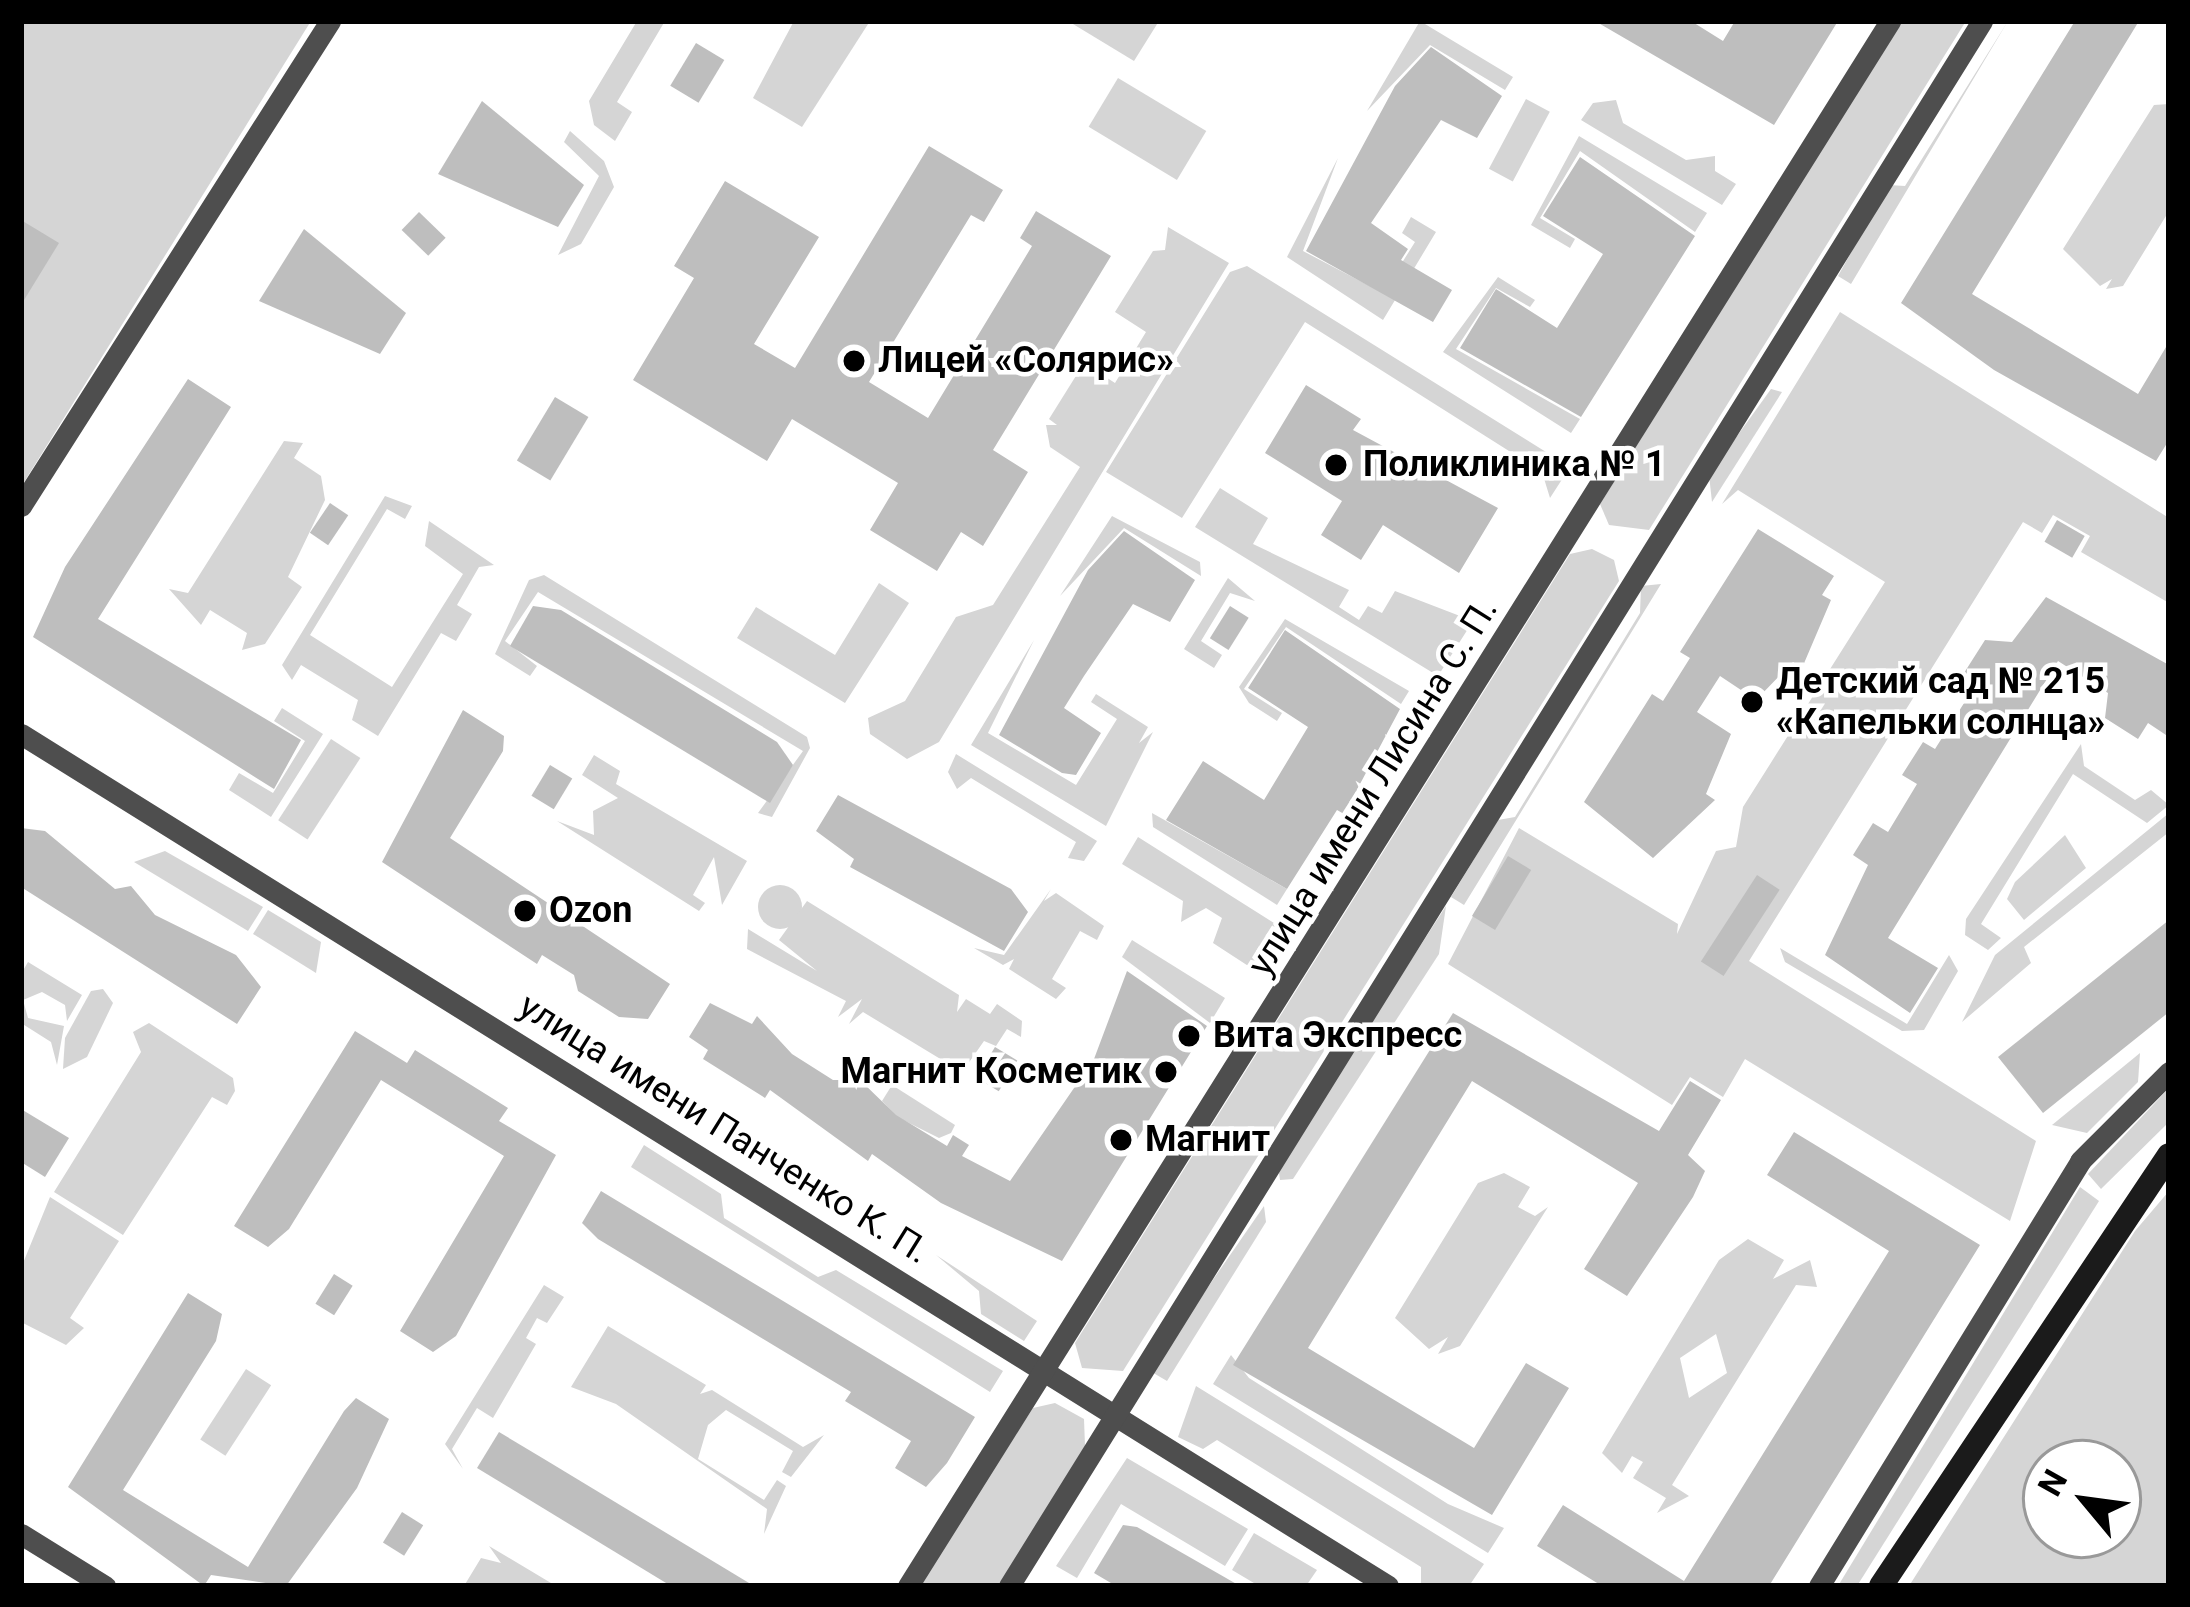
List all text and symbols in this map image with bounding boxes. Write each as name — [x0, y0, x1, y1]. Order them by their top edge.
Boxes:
place label: Лицей «Солярис» — [878, 339, 1174, 383]
marker: Лицей «Солярис» — [841, 348, 867, 374]
place label: Поликлиника № 1 — [1363, 443, 1666, 487]
marker: Поликлиника № 1 — [1320, 449, 1352, 481]
street label: улица имени Лисина С. П. — [1239, 590, 1507, 984]
place label: Детский сад № 215 «Капельки солнца» — [1776, 659, 2105, 744]
marker: Детский сад № 215 «Капельки солнца» — [1739, 689, 1765, 715]
place label: Ozon — [549, 889, 632, 933]
marker: Ozon — [512, 898, 538, 924]
street label: улица имени Панченко К. П. — [511, 985, 937, 1273]
place label: Вита Экспресс — [1213, 1014, 1462, 1058]
marker: Вита Экспресс — [1176, 1023, 1202, 1049]
place label: Магнит Косметик — [841, 1050, 1142, 1094]
marker: Магнит Косметик — [1153, 1059, 1179, 1085]
place label: Магнит — [1145, 1118, 1270, 1162]
marker: Магнит — [1108, 1127, 1134, 1153]
north arrow — [2022, 1439, 2142, 1559]
text: N — [2030, 1463, 2075, 1502]

